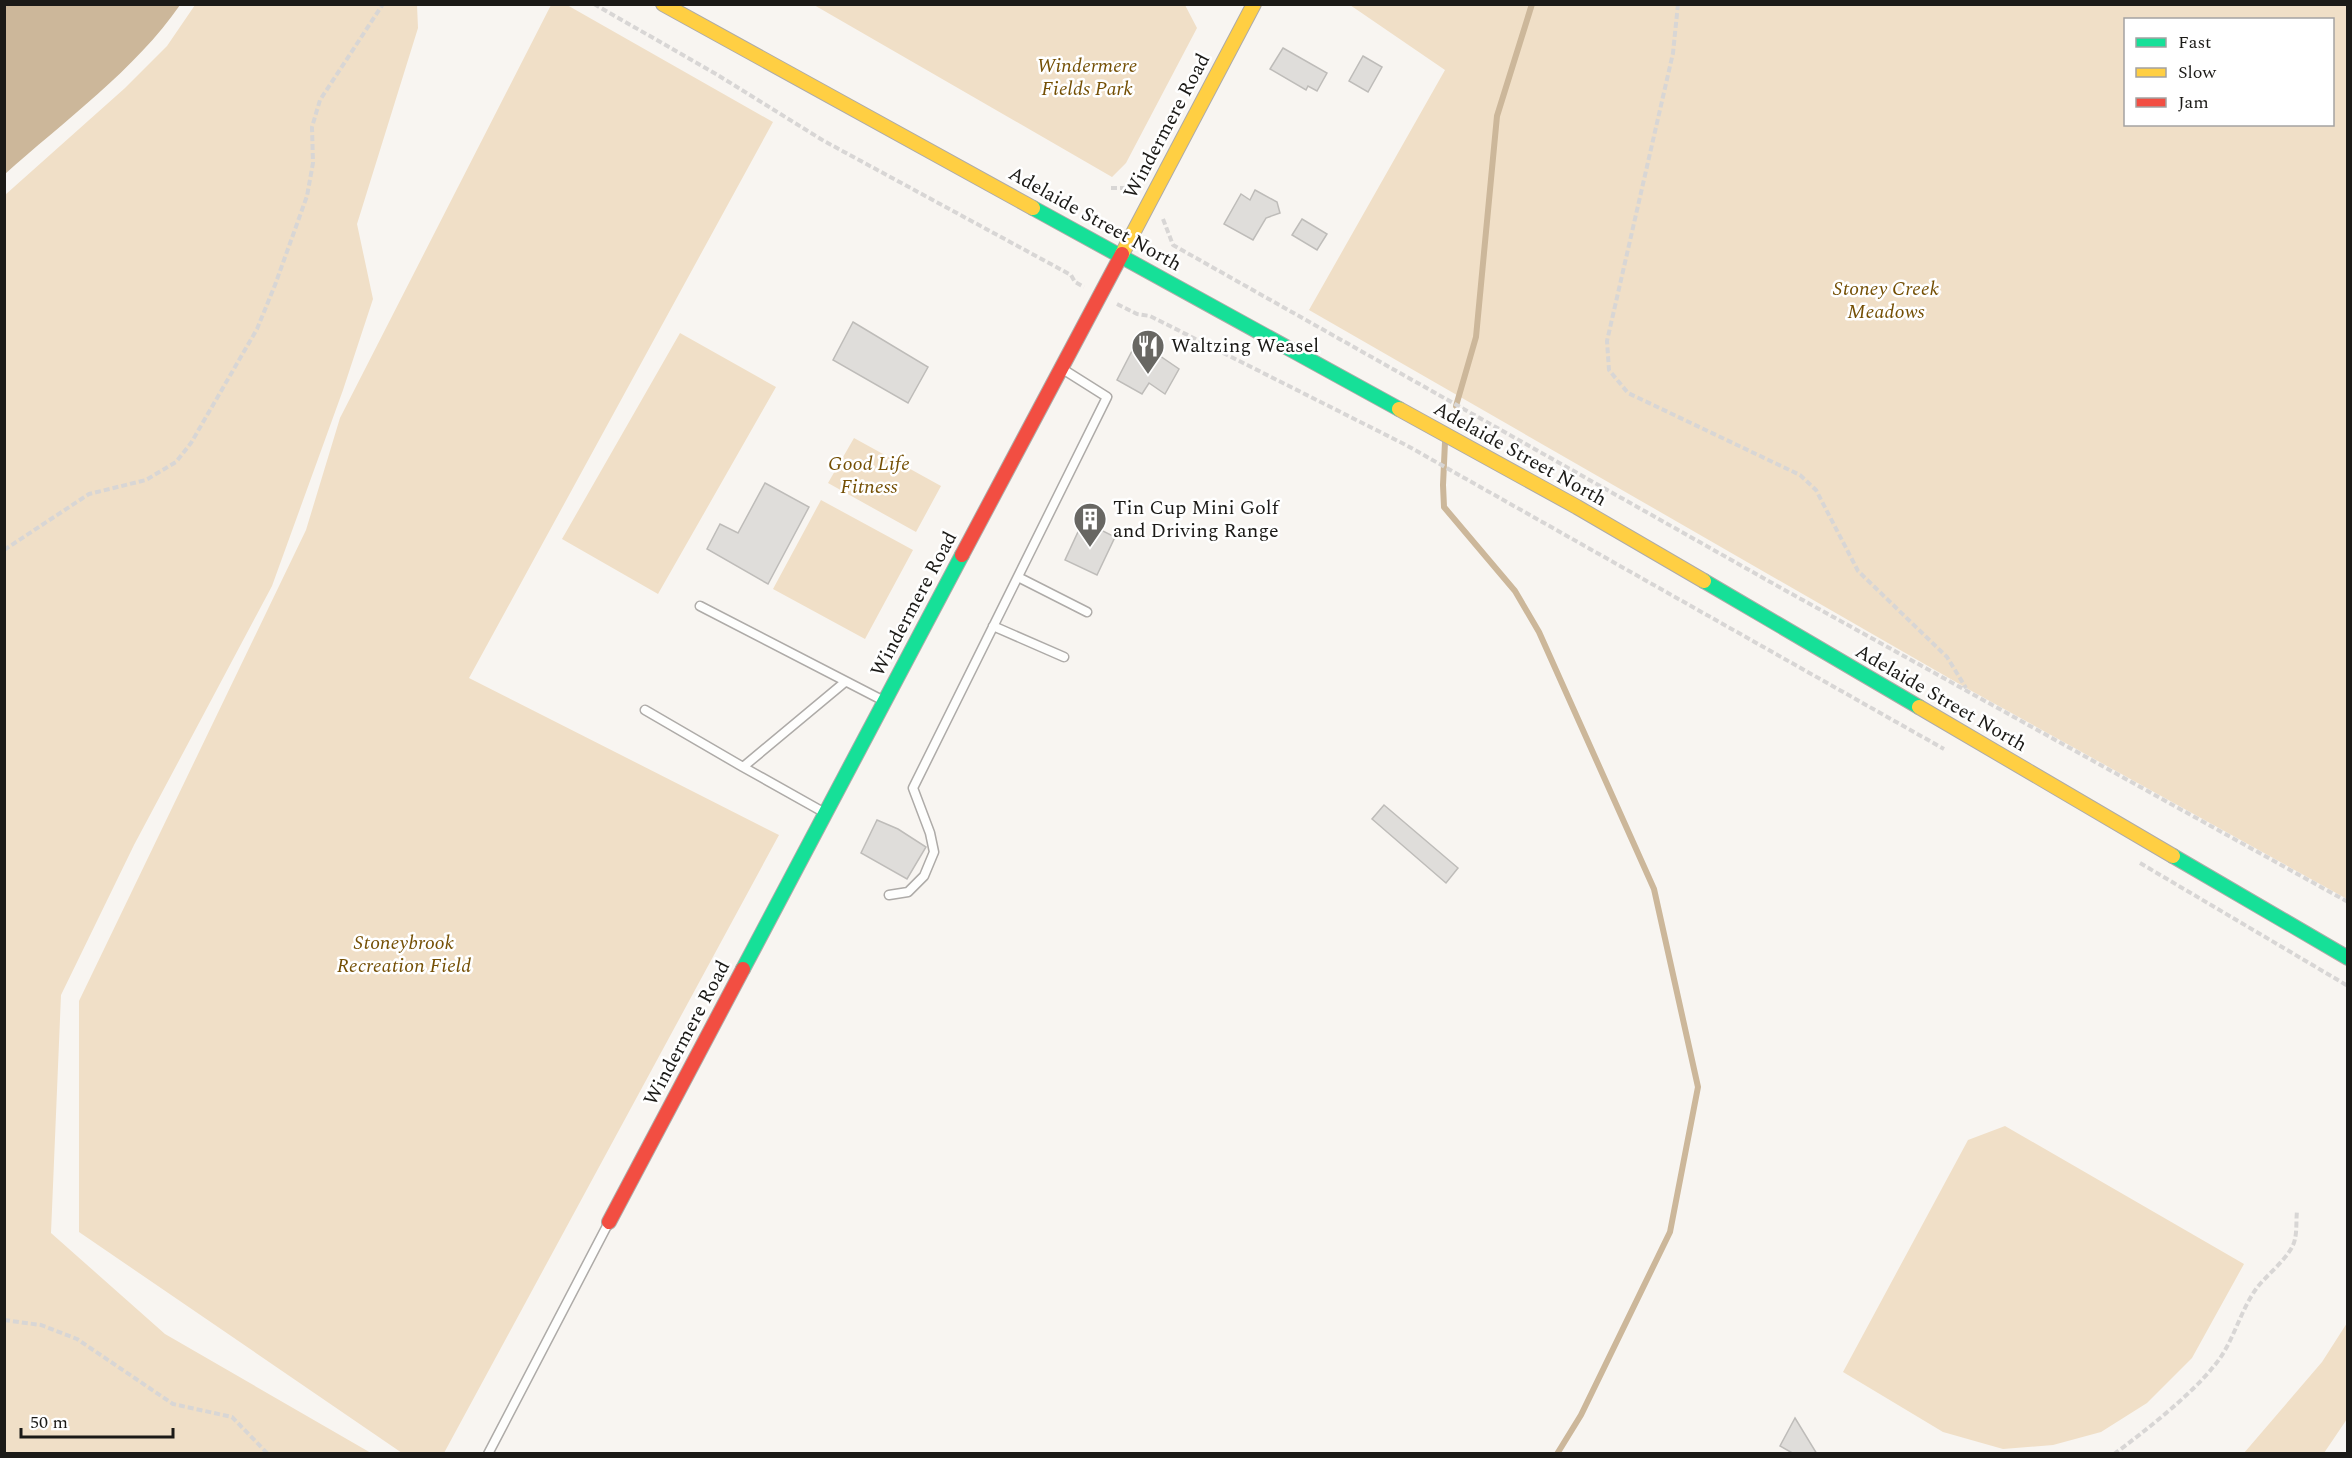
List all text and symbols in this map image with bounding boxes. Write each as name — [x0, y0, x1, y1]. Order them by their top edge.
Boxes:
legend — [2124, 18, 2334, 126]
text: Fast — [2178, 29, 2211, 56]
street label: Windermere Road — [1116, 48, 1218, 204]
park label: Windermere Fields Park — [1037, 51, 1137, 104]
text: Slow — [2178, 59, 2217, 86]
text: Jam — [2178, 89, 2209, 116]
street label: Adelaide Street North — [1003, 159, 1187, 279]
park label: Stoney Creek Meadows — [1833, 274, 1940, 327]
restaurant icon: Waltzing Weasel — [1130, 328, 1166, 375]
place label: Waltzing Weasel — [1171, 331, 1319, 361]
street label: Adelaide Street North — [1428, 394, 1612, 514]
park label: Good Life Fitness — [828, 449, 910, 502]
place label: Tin Cup Mini Golf and Driving Range — [1113, 493, 1281, 546]
building icon: Tin Cup Mini Golf and Driving Range — [1072, 501, 1108, 548]
street label: Windermere Road — [863, 526, 965, 682]
street label: Adelaide Street North — [1849, 636, 2033, 760]
park label: Stoneybrook Recreation Field — [337, 928, 471, 981]
street label: Windermere Road — [636, 955, 738, 1111]
scale bar — [21, 1401, 172, 1439]
text: 50 m — [30, 1409, 68, 1436]

